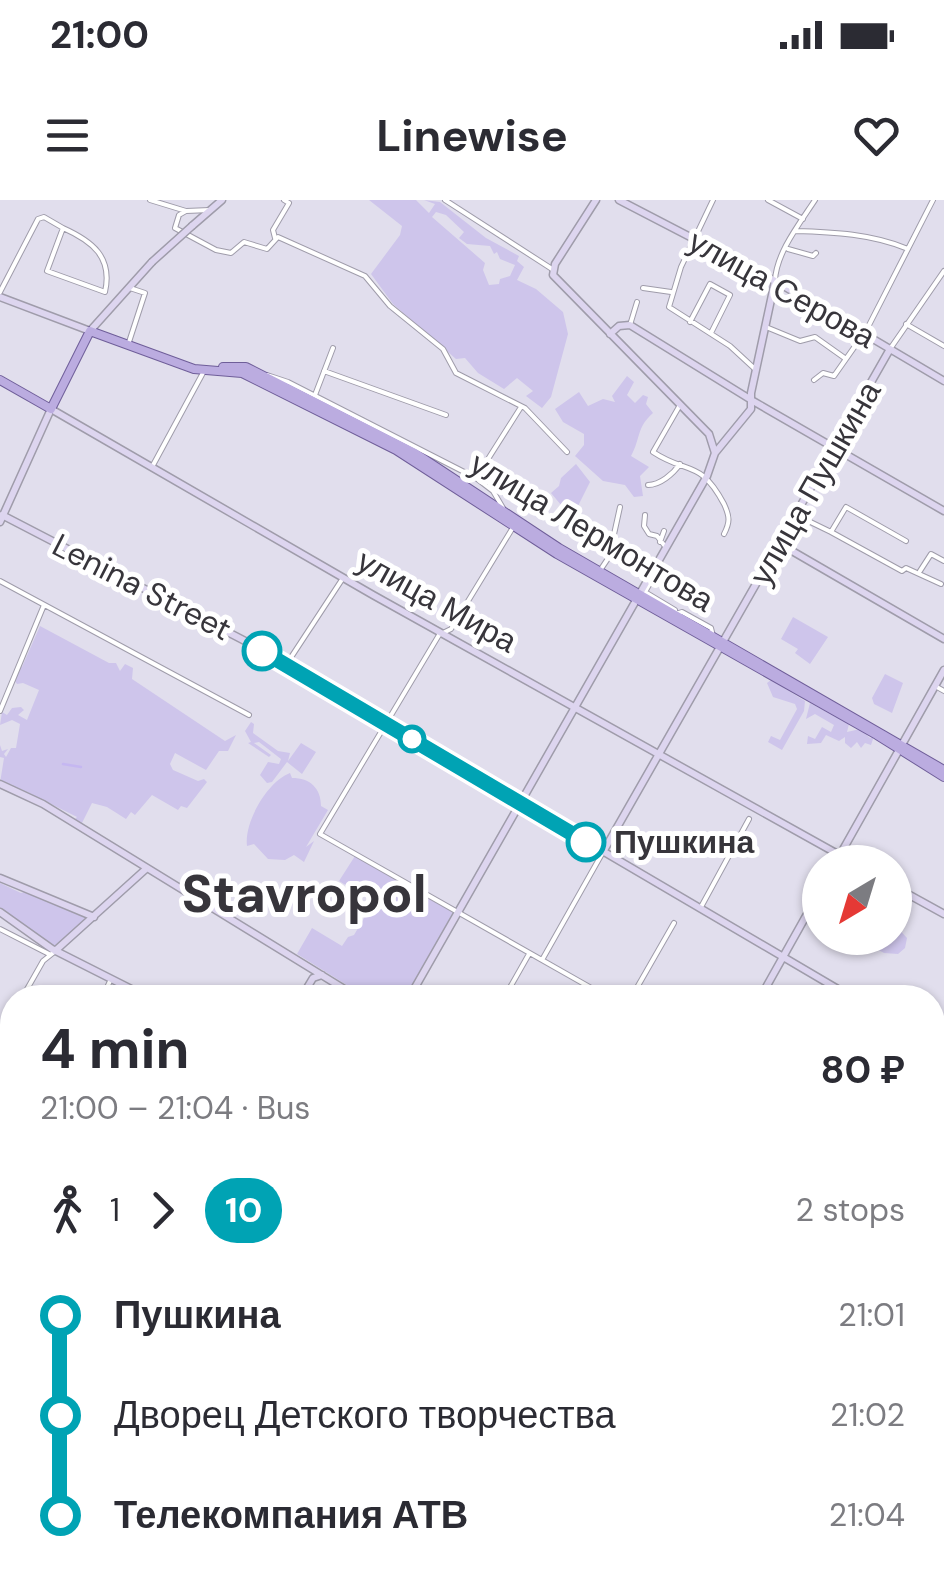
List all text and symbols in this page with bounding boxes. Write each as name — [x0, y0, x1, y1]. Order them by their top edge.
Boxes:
text: 21:00 — [50, 10, 149, 60]
text: Linewise — [376, 106, 568, 165]
icon: menu — [40, 108, 95, 163]
icon: heart — [849, 108, 904, 163]
street label: улица Серова — [681, 220, 883, 358]
street label: улица Пушкина — [740, 373, 890, 592]
street label: улица Лермонтова — [462, 443, 722, 621]
street label: Lenina Street — [45, 524, 239, 650]
street label: улица Мира — [350, 540, 525, 662]
unlabelled marker — [243, 632, 281, 670]
unlabelled marker — [399, 726, 425, 752]
place label: Пушкина — [614, 821, 754, 863]
marker: Пушкина — [567, 823, 605, 861]
north arrow — [802, 845, 912, 955]
map controls — [802, 845, 912, 955]
district label: Stavropol — [181, 860, 427, 928]
text: 4 min — [40, 1013, 189, 1085]
text: 80 ₽ — [820, 1045, 905, 1095]
text: 21:00 – 21:04 · Bus — [40, 1087, 310, 1129]
icon: walk — [40, 1183, 95, 1238]
icon: forward — [135, 1183, 190, 1238]
text: 10 — [225, 1187, 262, 1233]
text: 1 — [110, 1189, 120, 1231]
text: 2 stops — [796, 1189, 905, 1231]
text: Пушкина — [114, 1290, 281, 1340]
text: 21:01 — [838, 1294, 905, 1336]
text: Дворец Детского творчества — [114, 1390, 616, 1440]
text: 21:02 — [830, 1394, 905, 1436]
text: Телекомпания АТВ — [114, 1490, 468, 1540]
text: 21:04 — [829, 1494, 905, 1536]

